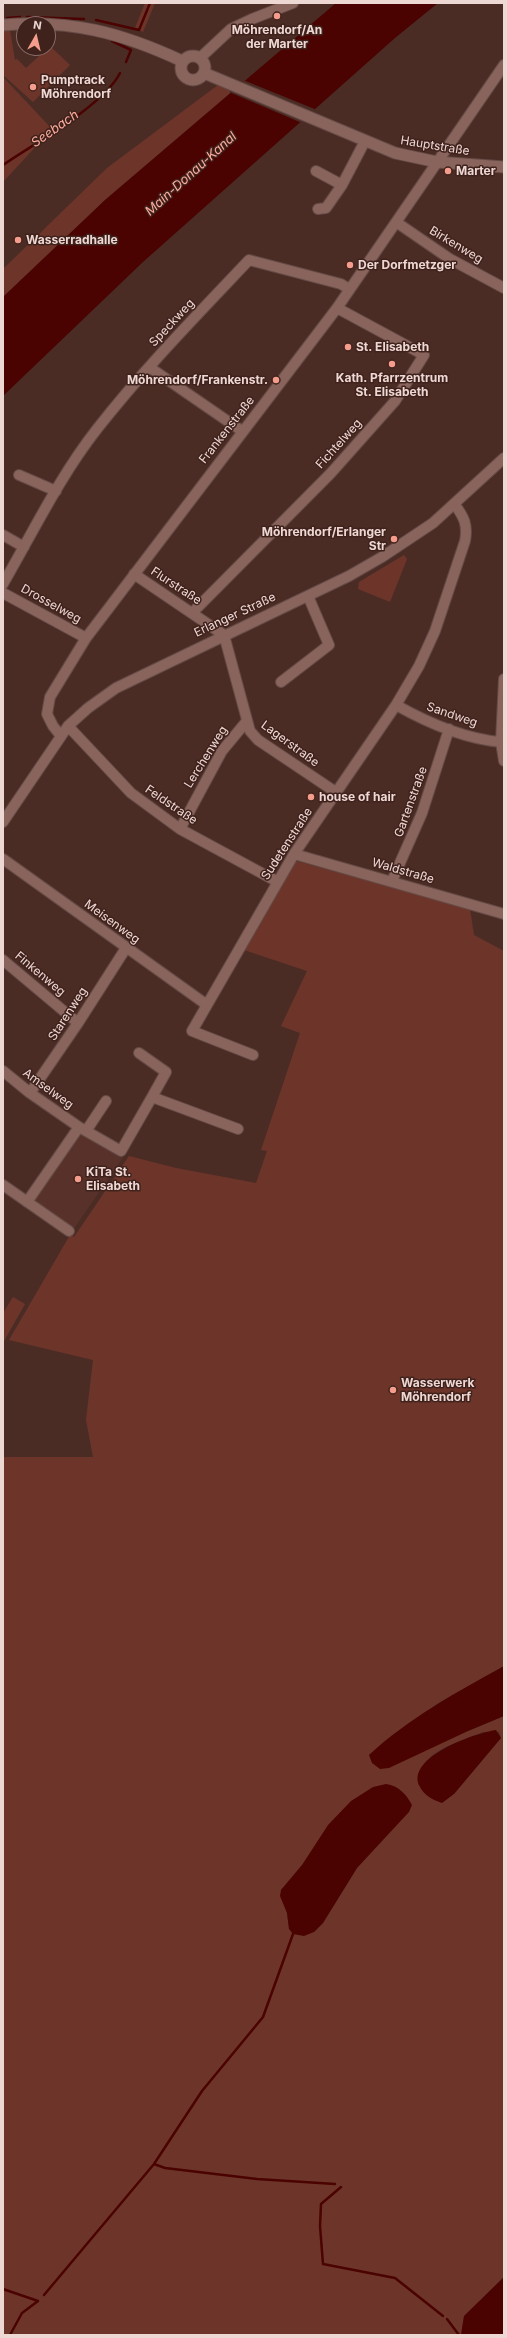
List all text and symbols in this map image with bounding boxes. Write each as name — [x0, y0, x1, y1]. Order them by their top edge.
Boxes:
marker: Möhrendorf/An der Marter — [272, 11, 282, 21]
north arrow — [16, 16, 56, 56]
text: N — [32, 18, 43, 33]
place label: Möhrendorf/An der Marter — [232, 23, 322, 51]
place label: Pumptrack Möhrendorf — [41, 73, 111, 101]
marker: Pumptrack Möhrendorf — [28, 82, 38, 92]
water label: Seebach — [28, 107, 82, 151]
water label: Main-Donau-Kanal — [142, 129, 240, 219]
street label: Hauptstraße — [399, 133, 471, 159]
place label: Marter — [456, 164, 496, 178]
marker: Marter — [443, 166, 453, 176]
street label: Birkenweg — [427, 223, 485, 267]
place label: Wasserradhalle — [26, 233, 118, 247]
marker: Wasserradhalle — [13, 235, 23, 245]
place label: Der Dorfmetzger — [358, 258, 456, 272]
marker: Der Dorfmetzger — [345, 260, 355, 270]
street label: Speckweg — [146, 296, 198, 350]
place label: St. Elisabeth — [356, 340, 429, 354]
marker: St. Elisabeth — [343, 342, 353, 352]
marker: Kath. Pfarrzentrum St. Elisabeth — [387, 359, 397, 369]
place label: Kath. Pfarrzentrum St. Elisabeth — [336, 371, 448, 399]
place label: Möhrendorf/Frankenstr. — [127, 373, 268, 387]
marker: Möhrendorf/Frankenstr. — [271, 375, 281, 385]
street label: Frankenstraße — [196, 394, 258, 466]
street label: Fichtelweg — [313, 416, 365, 472]
place label: Möhrendorf/Erlanger Str — [262, 525, 386, 553]
marker: Möhrendorf/Erlanger Str — [389, 534, 399, 544]
street label: Flurstraße — [148, 564, 204, 608]
street label: Drosselweg — [18, 582, 84, 626]
street label: Erlanger Straße — [192, 590, 278, 640]
street label: Sandweg — [425, 700, 479, 730]
street label: Lagerstraße — [258, 718, 322, 770]
street label: Lerchenweg — [181, 723, 231, 791]
street label: Gartenstraße — [392, 765, 430, 839]
street label: Feldstraße — [142, 782, 200, 828]
place label: house of hair — [319, 790, 396, 804]
marker: house of hair — [306, 792, 316, 802]
street label: Sudetenstraße — [258, 805, 316, 883]
street label: Waldstraße — [370, 855, 436, 887]
street label: Meisenweg — [81, 897, 143, 947]
street label: Finkenweg — [12, 949, 68, 999]
street label: Starenweg — [45, 985, 91, 1043]
street label: Amselweg — [20, 1066, 76, 1112]
place label: KiTa St. Elisabeth — [86, 1165, 140, 1193]
marker: KiTa St. Elisabeth — [73, 1174, 83, 1184]
place label: Wasserwerk Möhrendorf — [401, 1376, 475, 1404]
marker: Wasserwerk Möhrendorf — [388, 1385, 398, 1395]

